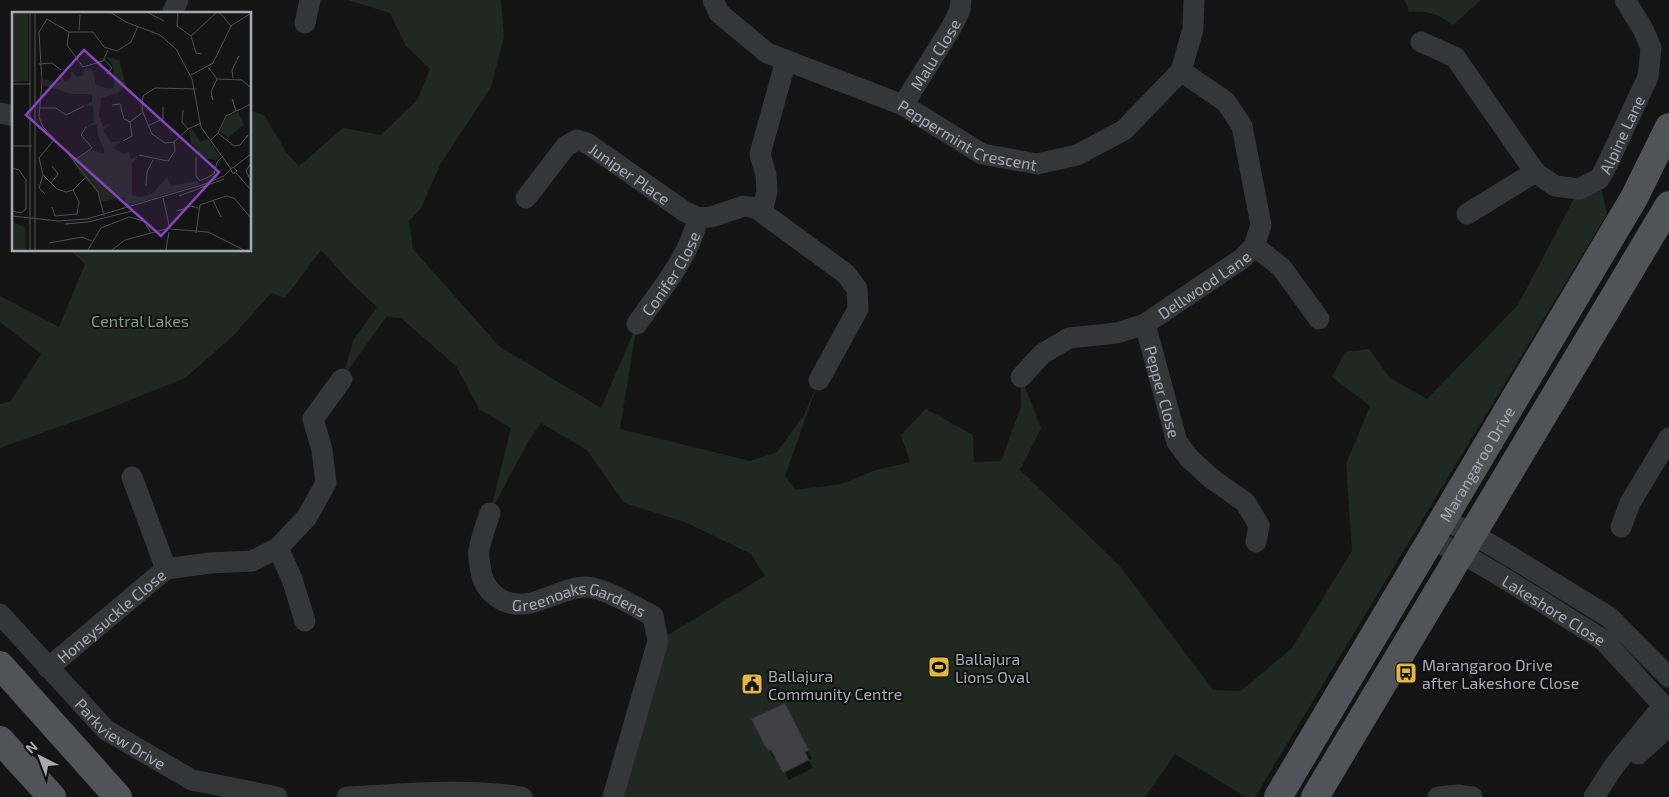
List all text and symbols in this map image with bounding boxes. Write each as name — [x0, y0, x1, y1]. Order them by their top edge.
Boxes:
inset map — [12, 12, 251, 251]
street label: Malu Close — [906, 15, 964, 93]
street label: Alpine Lane — [1595, 92, 1648, 177]
street label: Peppermint Crescent — [895, 95, 1039, 173]
street label: Juniper Place — [586, 138, 674, 208]
street label: Conifer Close — [637, 228, 703, 319]
street label: Dellwood Lane — [1154, 247, 1254, 322]
park label: Central Lakes — [91, 311, 189, 330]
street label: Pepper Close — [1142, 343, 1185, 440]
street label: Marangaroo Drive — [1435, 402, 1518, 525]
street label: Honeysuckle Close — [53, 564, 169, 666]
street label: Lakeshore Close — [1499, 570, 1610, 649]
street label: Greenoaks Gardens — [511, 577, 650, 620]
place label: Ballajura Lions Oval — [955, 649, 1030, 686]
sports icon: Ballajura Lions Oval — [927, 655, 951, 679]
place label: Marangaroo Drive after Lakeshore Close — [1422, 655, 1579, 692]
bus stop icon: Marangaroo Drive after Lakeshore Close — [1394, 661, 1418, 685]
place label: Ballajura Community Centre — [768, 666, 902, 703]
public building icon: Ballajura Community Centre — [740, 672, 764, 696]
street label: Parkview Drive — [72, 694, 170, 772]
north arrow — [15, 732, 65, 782]
text: N — [22, 737, 40, 757]

